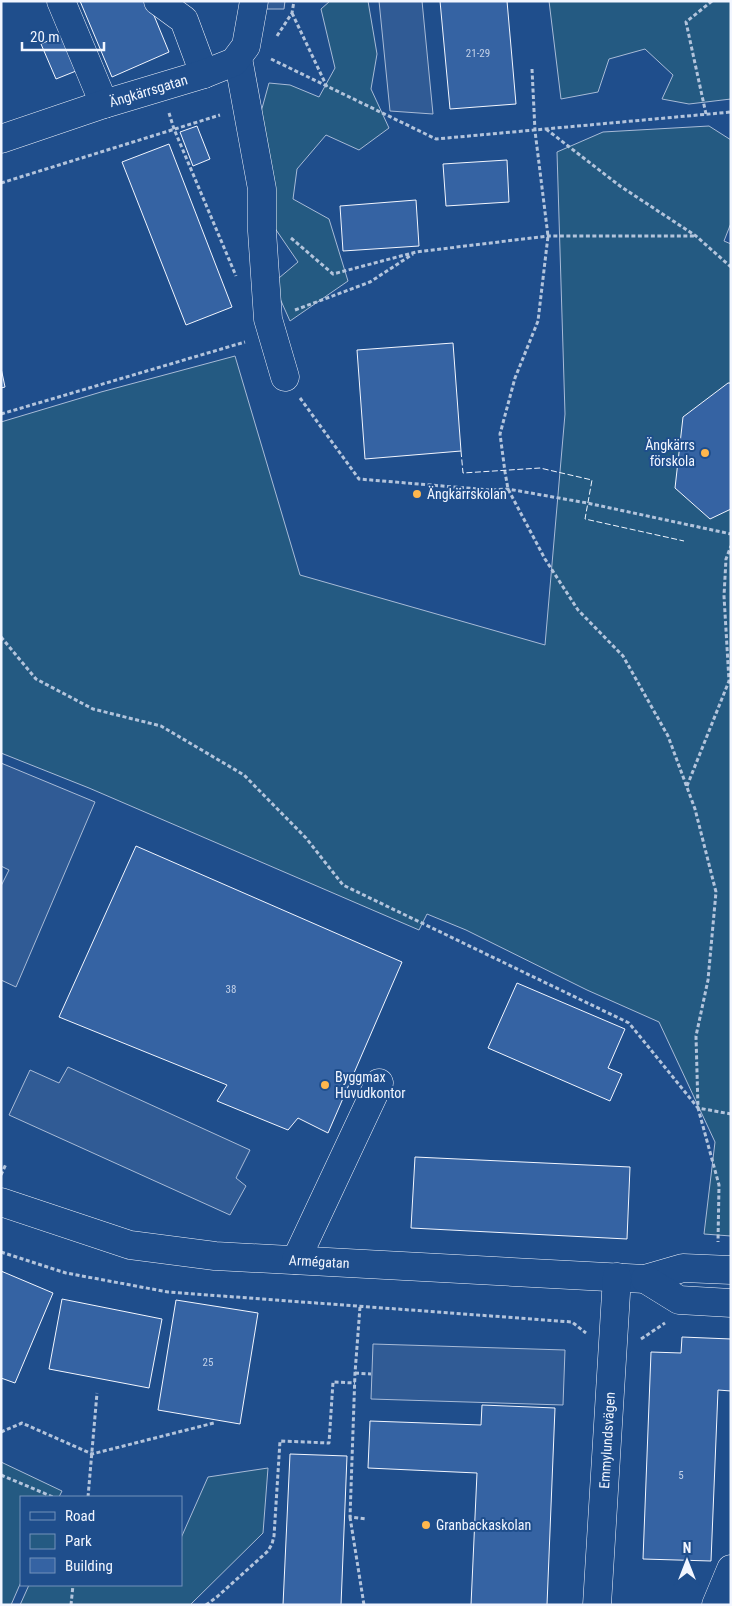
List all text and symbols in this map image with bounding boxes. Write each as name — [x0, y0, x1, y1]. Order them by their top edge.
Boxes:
scale bar — [22, 20, 105, 52]
text: 20 m — [30, 28, 60, 46]
house number: 21-29 — [466, 47, 490, 60]
street label: Ängkärrsgatan — [107, 71, 189, 110]
place label: Ängkärrs förskola — [645, 437, 695, 469]
marker: Ängkärrs förskola — [699, 447, 711, 459]
place label: Ängkärrskolan — [427, 486, 507, 502]
marker: Ängkärrskolan — [411, 488, 423, 500]
house number: 38 — [226, 983, 236, 996]
place label: Byggmax Huvudkontor — [335, 1069, 406, 1101]
marker: Byggmax Huvudkontor — [319, 1079, 331, 1091]
street label: Armégatan — [288, 1252, 350, 1271]
house number: 25 — [203, 1356, 213, 1369]
street label: Emmylundsvägen — [596, 1391, 618, 1489]
house number: 5 — [678, 1469, 684, 1482]
legend — [20, 1496, 182, 1586]
text: Road — [65, 1507, 95, 1525]
place label: Granbackaskolan — [436, 1517, 531, 1533]
marker: Granbackaskolan — [420, 1519, 432, 1531]
text: Park — [65, 1532, 92, 1550]
north arrow — [662, 1536, 712, 1586]
text: N — [683, 1540, 691, 1556]
text: Building — [65, 1557, 113, 1575]

